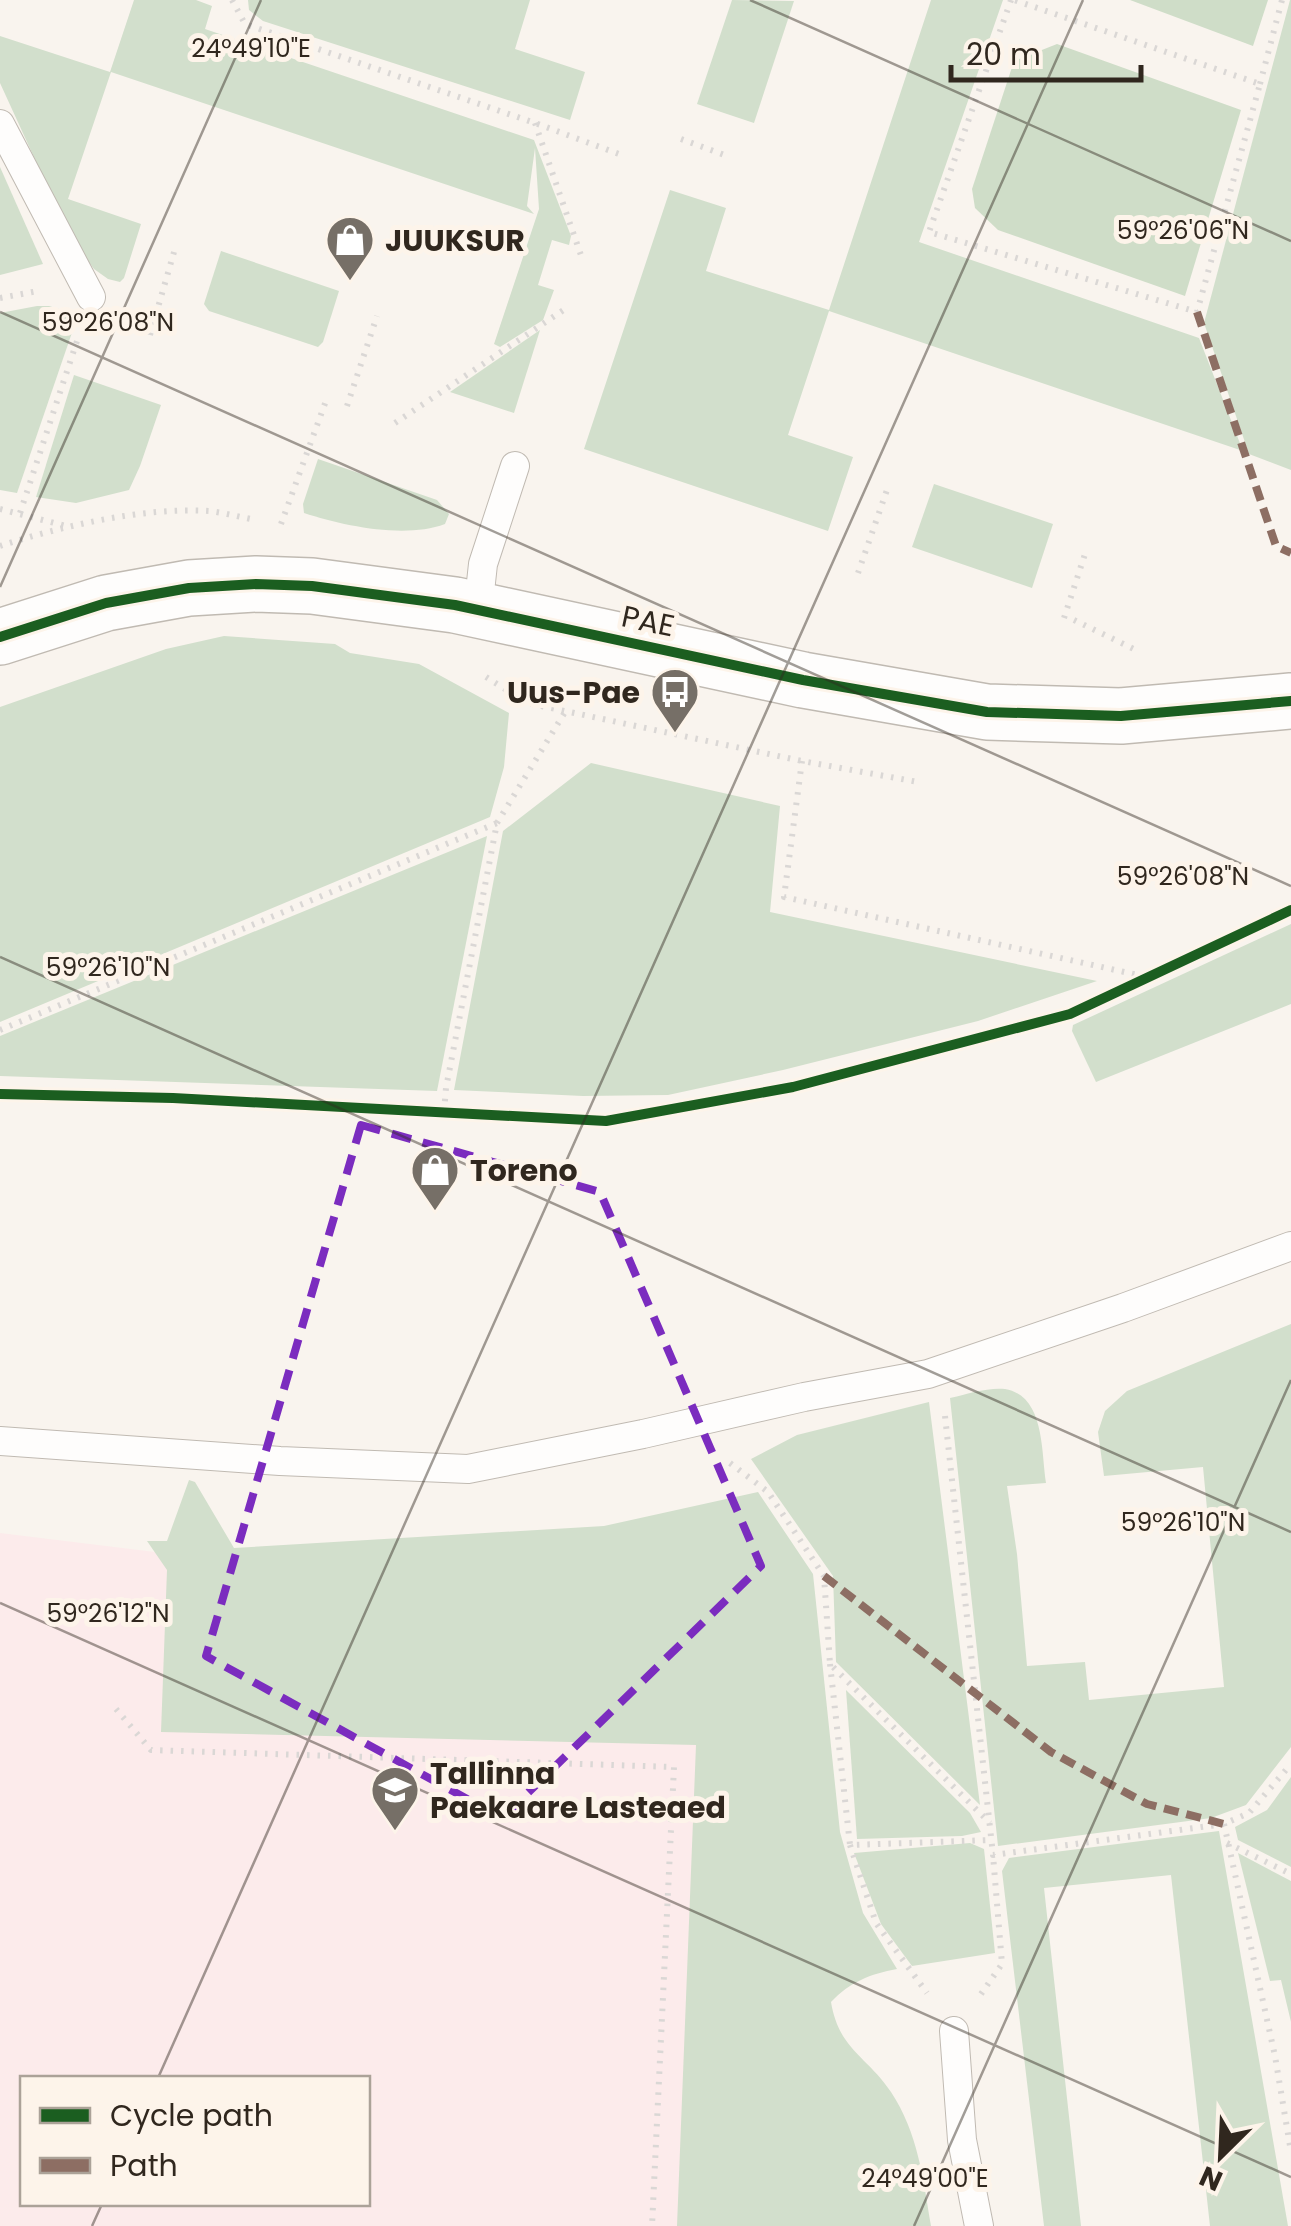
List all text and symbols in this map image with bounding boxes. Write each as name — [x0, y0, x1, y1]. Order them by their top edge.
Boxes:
scale bar — [951, 20, 1141, 82]
text: 24°49'10"E — [191, 31, 311, 66]
text: 20 m — [966, 33, 1041, 76]
text: 59°26'06"N — [1117, 213, 1249, 248]
shop icon: JUUKSUR — [324, 214, 376, 282]
place label: JUUKSUR — [385, 219, 525, 262]
text: 59°26'08"N — [42, 305, 174, 340]
street label: PAE — [618, 594, 678, 648]
bus stop icon: Uus-Pae — [649, 666, 701, 734]
place label: Uus-Pae — [507, 671, 640, 714]
text: 59°26'08"N — [1117, 859, 1249, 894]
text: 59°26'10"N — [46, 950, 170, 985]
shop icon: Toreno — [409, 1144, 461, 1212]
place label: Toreno — [470, 1149, 578, 1192]
text: 59°26'10"N — [1121, 1505, 1245, 1540]
text: 59°26'12"N — [46, 1596, 170, 1631]
place label: Tallinna Paekaare Lasteaed — [430, 1752, 726, 1829]
school or university icon: Tallinna Paekaare Lasteaed — [369, 1764, 421, 1832]
legend — [20, 2076, 370, 2206]
text: Cycle path — [110, 2094, 273, 2137]
north arrow — [1171, 2106, 1271, 2206]
text: Path — [110, 2144, 178, 2187]
text: N — [1193, 2156, 1229, 2200]
text: 24°49'00"E — [861, 2161, 989, 2196]

